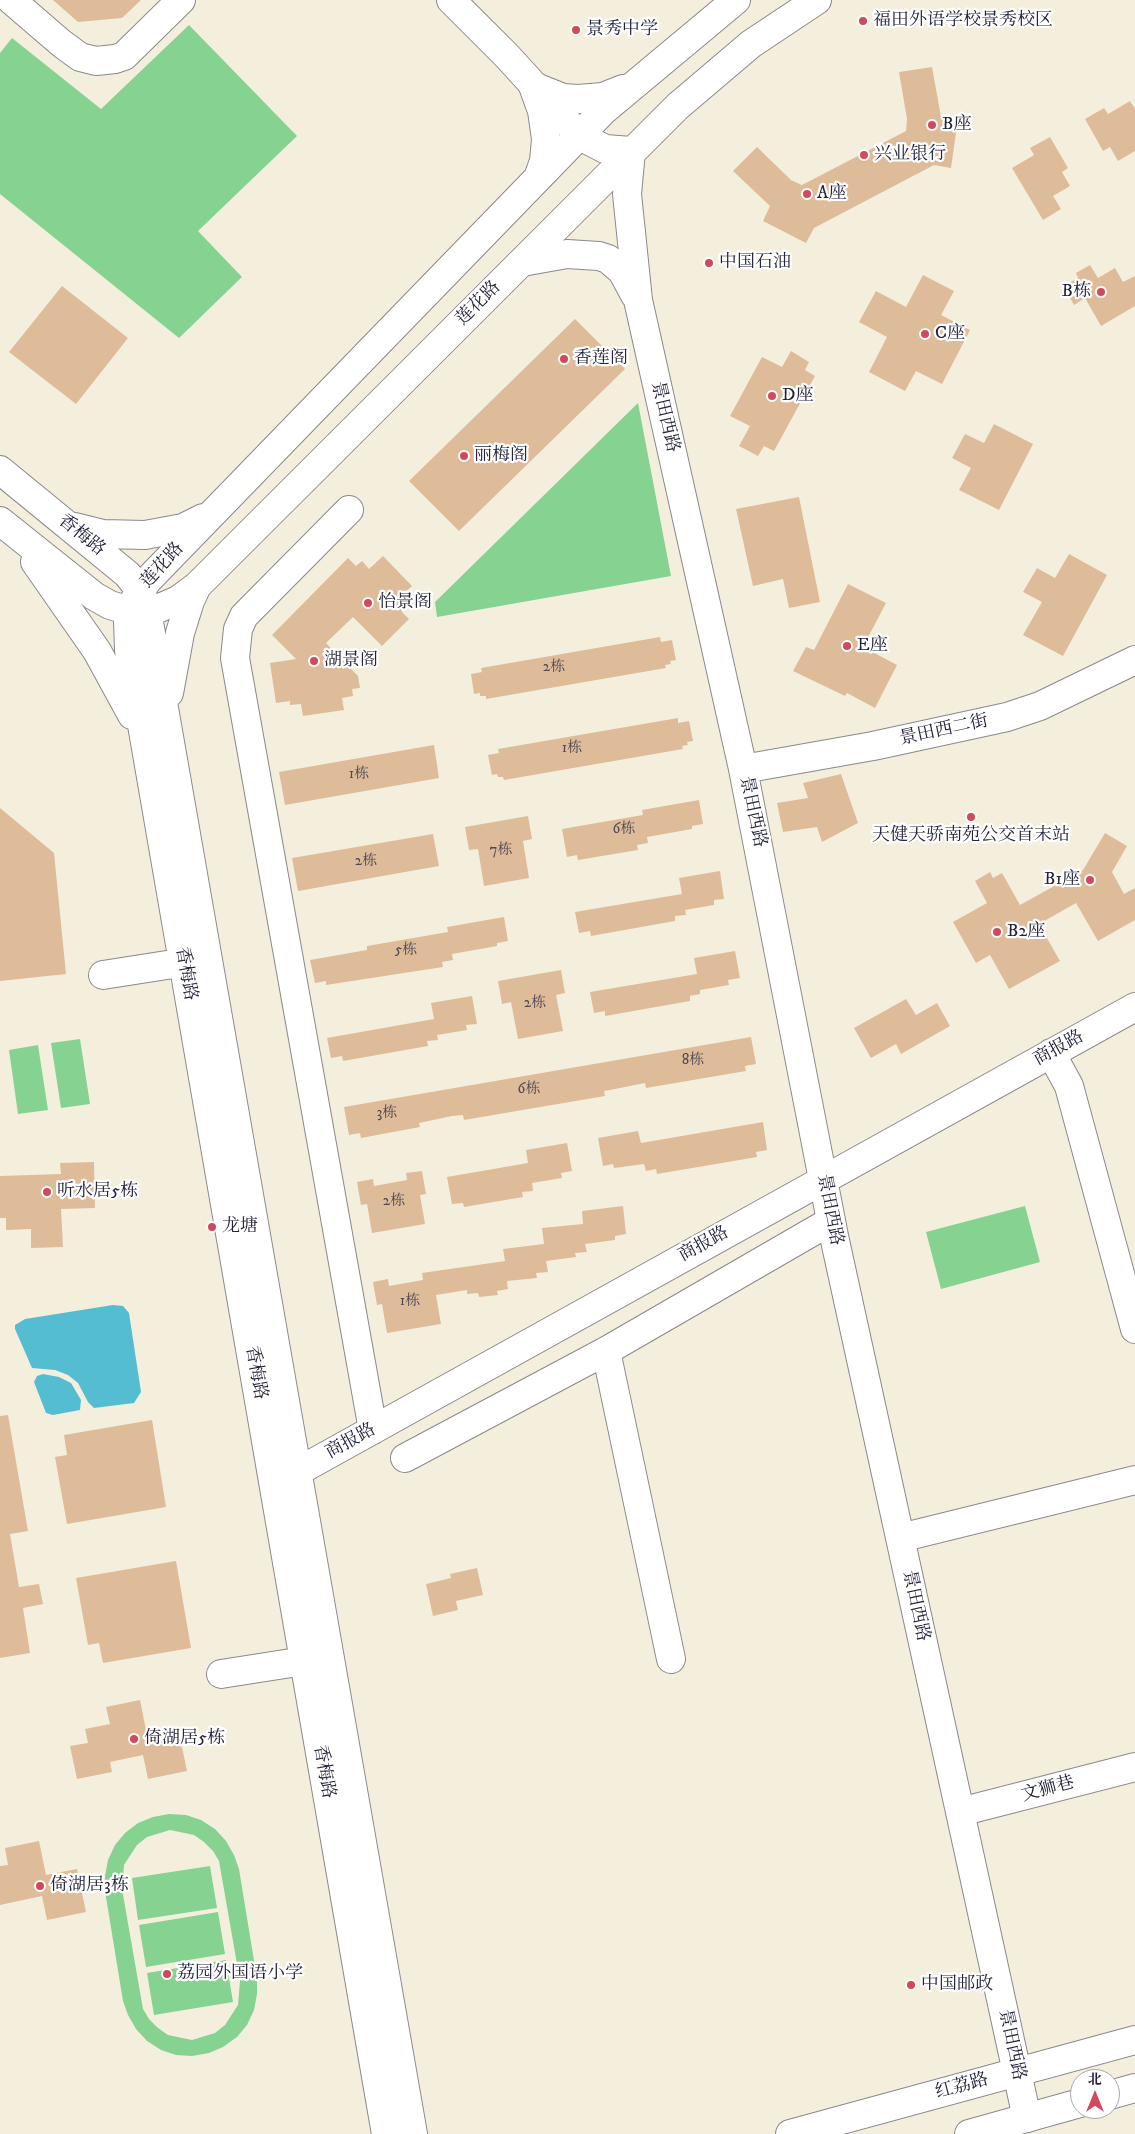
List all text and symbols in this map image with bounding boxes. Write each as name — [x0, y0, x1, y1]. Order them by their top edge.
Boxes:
place label: 福田外语学校景秀校区 — [873, 10, 1053, 32]
marker: 福田外语学校景秀校区 — [857, 15, 869, 27]
place label: 景秀中学 — [586, 19, 658, 41]
marker: 景秀中学 — [570, 24, 582, 36]
place label: B座 — [942, 114, 971, 136]
marker: B座 — [926, 119, 938, 131]
place label: 兴业银行 — [874, 144, 946, 166]
marker: 兴业银行 — [858, 149, 870, 161]
place label: A座 — [817, 183, 846, 205]
marker: A座 — [801, 188, 813, 200]
place label: 中国石油 — [719, 252, 791, 274]
marker: 中国石油 — [703, 257, 715, 269]
street label: 莲花路 — [452, 277, 506, 331]
place label: B栋 — [1062, 281, 1091, 303]
marker: B栋 — [1095, 286, 1107, 298]
place label: C座 — [935, 323, 965, 345]
marker: C座 — [919, 328, 931, 340]
place label: 香莲阁 — [574, 348, 628, 370]
marker: 香莲阁 — [558, 353, 570, 365]
street label: 景田西路 — [645, 379, 683, 455]
place label: D座 — [782, 385, 813, 407]
marker: D座 — [766, 390, 778, 402]
place label: 丽梅阁 — [474, 445, 528, 467]
marker: 丽梅阁 — [458, 450, 470, 462]
street label: 香梅路 — [53, 511, 109, 561]
street label: 莲花路 — [137, 539, 189, 593]
place label: 怡景阁 — [378, 592, 432, 614]
marker: 怡景阁 — [362, 597, 374, 609]
place label: E座 — [857, 635, 888, 657]
marker: E座 — [841, 640, 853, 652]
place label: 湖景阁 — [324, 650, 378, 672]
marker: 湖景阁 — [308, 655, 320, 667]
house number: 2栋 — [543, 659, 565, 677]
street label: 景田西二街 — [898, 711, 990, 751]
house number: 1栋 — [562, 740, 582, 758]
house number: 1栋 — [349, 766, 369, 784]
street label: 景田西路 — [734, 775, 770, 849]
marker: 天健天骄南苑公交首末站 — [965, 811, 977, 823]
house number: 6栋 — [613, 821, 635, 839]
place label: 天健天骄南苑公交首末站 — [872, 825, 1070, 847]
house number: 7栋 — [490, 842, 512, 860]
house number: 2栋 — [355, 853, 377, 871]
place label: B1座 — [1044, 869, 1080, 891]
marker: B1座 — [1084, 874, 1096, 886]
place label: B2座 — [1007, 921, 1045, 943]
marker: B2座 — [991, 926, 1003, 938]
house number: 5栋 — [395, 942, 417, 960]
street label: 香梅路 — [170, 946, 200, 1002]
house number: 2栋 — [524, 995, 546, 1013]
street label: 商报路 — [1030, 1026, 1088, 1072]
house number: 8栋 — [682, 1052, 704, 1070]
house number: 6栋 — [518, 1081, 540, 1099]
house number: 3栋 — [377, 1105, 397, 1123]
street label: 景田西路 — [812, 1173, 846, 1247]
place label: 听水居5栋 — [57, 1181, 138, 1203]
marker: 听水居5栋 — [41, 1186, 53, 1198]
house number: 2栋 — [383, 1193, 405, 1211]
place label: 龙塘 — [222, 1216, 258, 1238]
marker: 龙塘 — [206, 1221, 218, 1233]
street label: 商报路 — [675, 1222, 733, 1268]
house number: 1栋 — [400, 1293, 420, 1311]
street label: 香梅路 — [240, 1345, 270, 1401]
street label: 商报路 — [322, 1419, 380, 1465]
street label: 景田西路 — [897, 1569, 933, 1643]
place label: 倚湖居5栋 — [144, 1728, 225, 1750]
marker: 倚湖居5栋 — [128, 1733, 140, 1745]
street label: 香梅路 — [308, 1744, 338, 1800]
street label: 文狮巷 — [1019, 1773, 1077, 1807]
place label: 倚湖居3栋 — [50, 1875, 129, 1897]
marker: 倚湖居3栋 — [34, 1880, 46, 1892]
place label: 荔园外国语小学 — [177, 1963, 303, 1985]
marker: 荔园外国语小学 — [161, 1968, 173, 1980]
place label: 中国邮政 — [921, 1974, 993, 1996]
marker: 中国邮政 — [905, 1979, 917, 1991]
street label: 景田西路 — [993, 2008, 1029, 2082]
north arrow — [1070, 2069, 1120, 2119]
street label: 红荔路 — [933, 2070, 991, 2104]
text: 北 — [1088, 2071, 1102, 2089]

